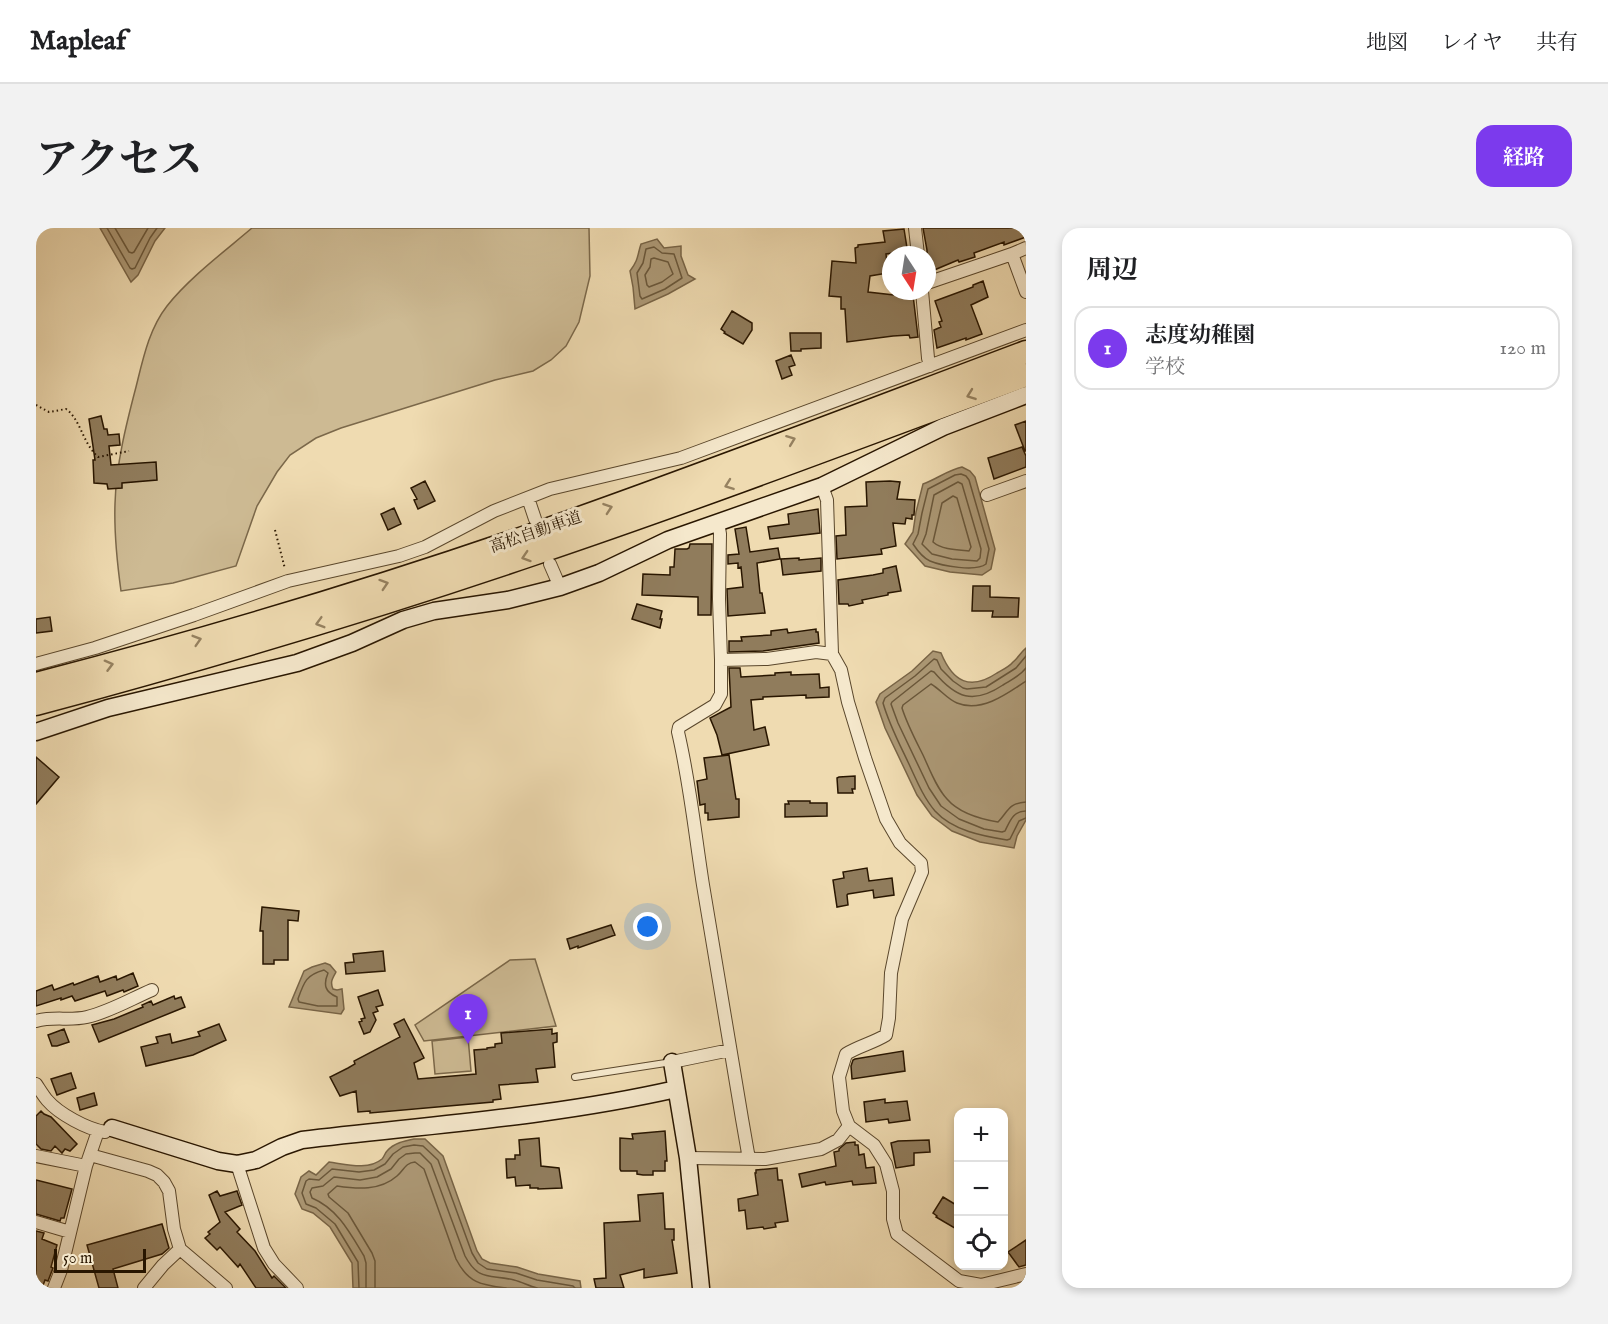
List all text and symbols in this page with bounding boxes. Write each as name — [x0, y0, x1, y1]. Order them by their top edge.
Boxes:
text: Mapleaf — [30, 24, 126, 59]
text: 地図 — [1366, 30, 1408, 57]
text: レイヤ — [1441, 30, 1503, 57]
text: 共有 — [1536, 30, 1578, 57]
button: 経路 — [1476, 125, 1572, 187]
text: アクセス — [36, 135, 203, 188]
north arrow — [882, 246, 936, 300]
text: 周辺 — [1086, 254, 1138, 287]
text: 志度幼稚園 — [1145, 322, 1255, 350]
text: 1 — [1104, 336, 1111, 361]
text: 120 m — [1500, 336, 1546, 361]
text: 学校 — [1145, 355, 1185, 380]
one-way arrow — [966, 388, 977, 401]
one-way arrow — [785, 435, 796, 447]
one-way arrow — [724, 477, 735, 490]
one-way arrow — [602, 502, 613, 515]
street label: 高松自動車道 — [487, 508, 585, 558]
one-way arrow — [521, 550, 532, 562]
one-way arrow — [378, 578, 389, 591]
one-way arrow — [315, 616, 326, 628]
one-way arrow — [191, 635, 202, 647]
one-way arrow — [104, 660, 114, 673]
your location — [633, 912, 662, 941]
pin: 1 — [448, 994, 488, 1044]
map controls — [954, 1108, 1008, 1270]
button: + — [954, 1108, 1008, 1162]
button: − — [954, 1162, 1008, 1216]
button: locate — [954, 1216, 1008, 1270]
scale bar — [54, 1246, 146, 1274]
text: 50 m — [63, 1249, 92, 1269]

